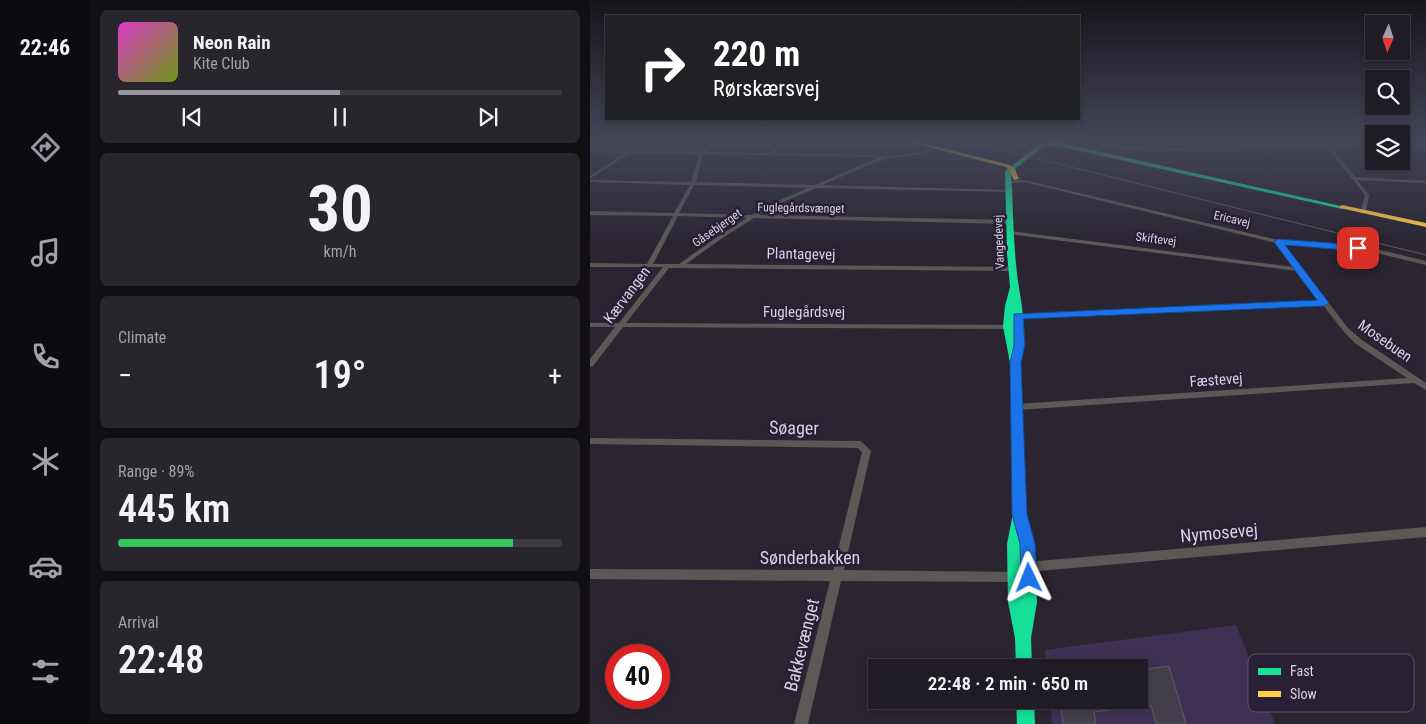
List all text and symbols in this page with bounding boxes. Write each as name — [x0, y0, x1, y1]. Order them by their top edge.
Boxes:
north arrow — [1365, 15, 1410, 60]
map controls — [1365, 15, 1410, 170]
text: Neon Rain — [193, 31, 271, 54]
text: 220 m — [713, 34, 800, 75]
text: 22:46 — [20, 35, 70, 60]
icon: right — [630, 35, 695, 100]
text: Kite Club — [193, 54, 250, 73]
button: search — [1365, 70, 1410, 115]
text: Rørskærsvej — [713, 76, 820, 101]
icon: previous — [178, 103, 206, 131]
icon: pause — [326, 103, 354, 131]
icon: next — [474, 103, 502, 131]
button: layers — [1365, 125, 1410, 170]
icon: directions — [28, 130, 63, 165]
text: 30 — [307, 171, 373, 247]
street label: Fuglegårdsvænget — [757, 200, 845, 216]
street label: Gåsebjerget — [690, 206, 745, 250]
street label: Ericavej — [1212, 208, 1252, 230]
street label: Vangedevej — [991, 215, 1007, 269]
pin — [1337, 227, 1379, 269]
street label: Skiftevej — [1135, 230, 1177, 248]
icon: arrive — [1344, 234, 1372, 262]
icon: music — [28, 235, 63, 270]
text: km/h — [324, 242, 356, 261]
street label: Plantagevej — [766, 244, 836, 264]
street label: Kærvangen — [600, 263, 654, 327]
street label: Fuglegårdsvej — [763, 303, 845, 321]
street label: Mosebuen — [1355, 316, 1415, 366]
text: Climate — [118, 328, 166, 347]
icon: phone — [28, 339, 63, 374]
text: 19° — [314, 353, 366, 397]
text: − — [118, 359, 132, 392]
text: + — [548, 359, 562, 392]
street label: Fæstevej — [1189, 369, 1243, 391]
street label: Søager — [769, 417, 820, 438]
icon: climate — [28, 444, 63, 479]
text: Range · 89% — [118, 462, 194, 481]
text: 445 km — [118, 487, 230, 531]
street label: Nymosevej — [1179, 519, 1259, 546]
street label: Sønderbakken — [760, 547, 860, 568]
icon: car — [28, 549, 63, 584]
position arrow — [1002, 551, 1054, 603]
street label: Bakkevænget — [780, 596, 823, 694]
text: Arrival — [118, 613, 159, 632]
text: 22:48 — [118, 638, 204, 682]
speed limit sign: 40 — [605, 644, 670, 709]
icon: filters — [28, 654, 63, 689]
legend — [1248, 654, 1414, 712]
text: Fast — [1290, 663, 1314, 679]
text: 22:48 · 2 min · 650 m — [928, 672, 1088, 695]
text: Slow — [1290, 686, 1317, 702]

